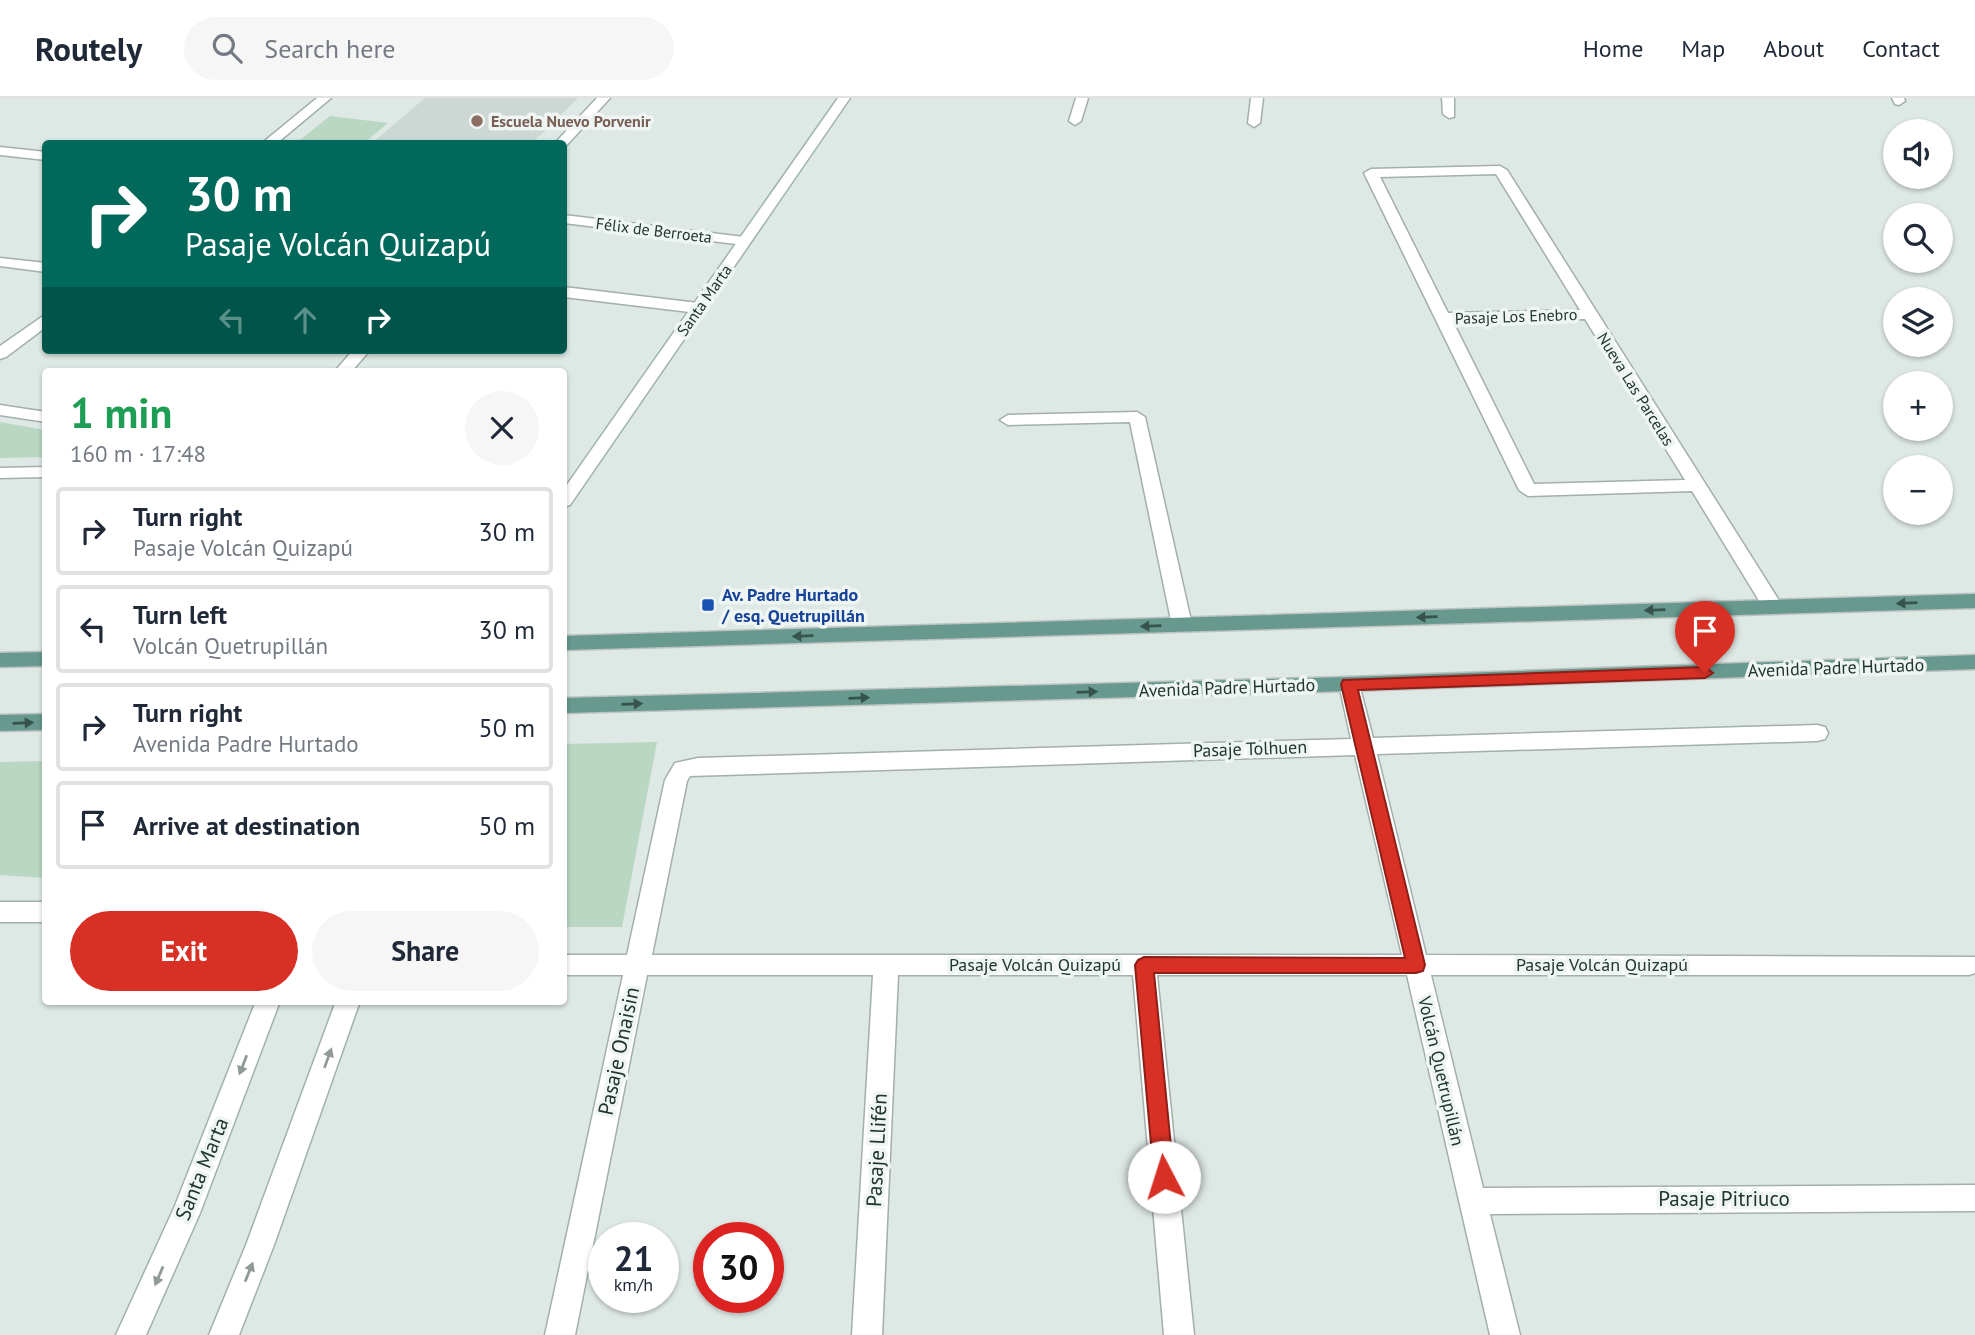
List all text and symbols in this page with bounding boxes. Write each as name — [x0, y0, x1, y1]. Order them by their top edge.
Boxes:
search box — [184, 17, 674, 80]
text: Routely — [35, 27, 142, 70]
icon: search — [208, 29, 246, 67]
text: Search here — [264, 32, 395, 65]
text: Home — [1583, 33, 1643, 64]
text: Map — [1681, 33, 1725, 64]
text: About — [1763, 33, 1824, 64]
text: Contact — [1862, 33, 1940, 64]
place label: Escuela Nuevo Porvenir — [491, 111, 651, 131]
marker: Escuela Nuevo Porvenir — [469, 113, 485, 129]
map controls — [1883, 119, 1953, 525]
button: sound — [1883, 119, 1953, 189]
text: 30 m — [185, 161, 292, 225]
icon: right — [70, 168, 161, 259]
button: search — [1883, 203, 1953, 273]
street label: Félix de Berroeta — [595, 213, 713, 247]
text: Pasaje Volcán Quizapú — [185, 223, 491, 265]
street label: Santa Marta — [672, 260, 736, 340]
button: layers — [1883, 287, 1953, 357]
icon: left — [213, 301, 251, 339]
icon: ahead — [286, 301, 324, 339]
icon: right — [359, 301, 397, 339]
street label: Pasaje Los Enebro — [1454, 304, 1578, 328]
street label: Nueva Las Parcelas — [1593, 329, 1679, 450]
button: + — [1883, 371, 1953, 441]
text: 1 min — [70, 385, 172, 440]
button: close — [465, 391, 539, 465]
text: 160 m · 17:48 — [70, 439, 206, 468]
button: − — [1883, 455, 1953, 525]
text: Turn right — [133, 500, 242, 533]
icon: right — [74, 512, 112, 550]
text: 30 m — [479, 515, 535, 548]
text: Pasaje Volcán Quizapú — [133, 533, 353, 562]
place label: Av. Padre Hurtado / esq. Quetrupillán — [721, 583, 865, 627]
marker: Av. Padre Hurtado / esq. Quetrupillán — [700, 597, 716, 613]
one-way arrow — [1896, 597, 1918, 609]
text: Turn left — [133, 598, 227, 631]
pin — [1675, 601, 1735, 673]
one-way arrow — [1644, 605, 1666, 616]
icon: left — [74, 610, 112, 648]
one-way arrow — [1416, 612, 1438, 623]
icon: arrive — [1686, 612, 1724, 650]
text: 30 m — [479, 613, 535, 646]
one-way arrow — [1140, 620, 1162, 631]
text: Volcán Quetrupillán — [133, 631, 328, 660]
one-way arrow — [792, 631, 814, 642]
street label: Avenida Padre Hurtado — [1747, 653, 1925, 682]
street label: Avenida Padre Hurtado — [1138, 673, 1316, 702]
one-way arrow — [1076, 686, 1098, 697]
one-way arrow — [848, 692, 870, 704]
text: Turn right — [133, 696, 242, 729]
one-way arrow — [621, 699, 643, 710]
icon: right — [74, 708, 112, 746]
text: 50 m — [479, 711, 535, 744]
one-way arrow — [12, 717, 34, 728]
text: Avenida Padre Hurtado — [133, 729, 359, 758]
street label: Pasaje Tolhuen — [1193, 735, 1307, 762]
icon: arrive — [74, 806, 112, 844]
text: Arrive at destination — [133, 809, 360, 842]
text: 50 m — [479, 809, 535, 842]
button: Exit — [70, 911, 298, 991]
button: Share — [312, 911, 539, 991]
street label: Pasaje Volcán Quizapú — [949, 953, 1121, 976]
street label: Pasaje Volcán Quizapú — [1516, 953, 1688, 976]
street label: Pasaje Onaisin — [592, 984, 645, 1117]
street label: Volcán Quetrupillán — [1413, 993, 1470, 1148]
one-way arrow — [323, 1048, 334, 1069]
one-way arrow — [238, 1054, 249, 1075]
street label: Pasaje Llifén — [860, 1092, 893, 1208]
street label: Santa Marta — [169, 1113, 234, 1224]
position arrow — [1127, 1140, 1201, 1214]
street label: Pasaje Pitriuco — [1658, 1185, 1790, 1212]
speed limit sign: 30 — [693, 1222, 784, 1313]
text: 21 — [614, 1235, 653, 1281]
one-way arrow — [244, 1261, 255, 1282]
one-way arrow — [153, 1266, 165, 1286]
text: km/h — [614, 1273, 653, 1296]

